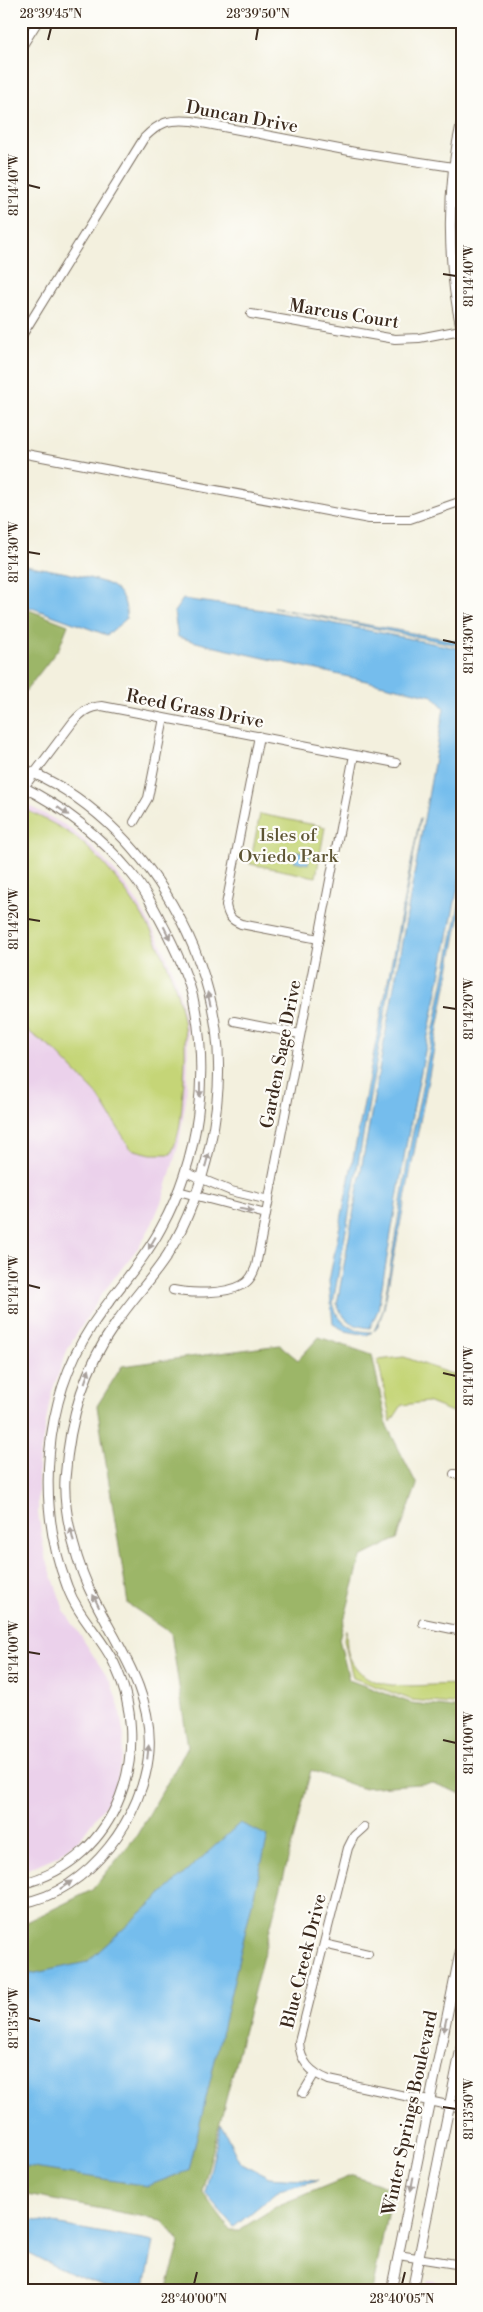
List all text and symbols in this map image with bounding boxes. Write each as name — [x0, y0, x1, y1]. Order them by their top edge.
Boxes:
text: 28°39'45"N — [20, 7, 82, 22]
text: 28°39'50"N — [226, 7, 290, 22]
street label: Duncan Drive — [184, 96, 300, 138]
text: 81°14'40"W — [7, 153, 22, 216]
text: 81°14'40"W — [462, 244, 477, 307]
street label: Marcus Court — [287, 294, 401, 334]
text: 81°14'30"W — [7, 520, 22, 583]
text: 81°14'30"W — [462, 611, 477, 674]
street label: Reed Grass Drive — [124, 684, 266, 734]
one-way arrow — [56, 806, 70, 816]
park label: Isles of Oviedo Park — [238, 824, 339, 868]
text: 81°14'20"W — [7, 887, 22, 950]
one-way arrow — [163, 926, 171, 940]
text: 81°14'20"W — [462, 977, 477, 1040]
street label: Garden Sage Drive — [255, 978, 307, 1130]
one-way arrow — [205, 991, 213, 1006]
one-way arrow — [196, 1082, 204, 1098]
one-way arrow — [203, 1152, 211, 1167]
one-way arrow — [239, 1206, 255, 1214]
one-way arrow — [148, 1237, 157, 1250]
text: 81°14'10"W — [7, 1254, 22, 1315]
text: 81°14'10"W — [462, 1345, 477, 1406]
one-way arrow — [84, 1369, 91, 1384]
one-way arrow — [68, 1527, 76, 1543]
one-way arrow — [91, 1594, 99, 1608]
text: 81°14'00"W — [7, 1620, 22, 1683]
text: 81°14'00"W — [462, 1711, 477, 1774]
one-way arrow — [144, 1744, 152, 1760]
one-way arrow — [59, 1880, 73, 1889]
street label: Blue Creek Drive — [276, 1891, 332, 2032]
text: 81°13'50"W — [7, 1986, 22, 2049]
street label: Winter Springs Boulevard — [377, 2008, 443, 2219]
one-way arrow — [441, 2017, 449, 2032]
text: 81°13'50"W — [462, 2077, 477, 2140]
one-way arrow — [408, 2176, 416, 2192]
text: 28°40'00"N — [161, 2292, 227, 2307]
text: 28°40'05"N — [370, 2292, 434, 2307]

